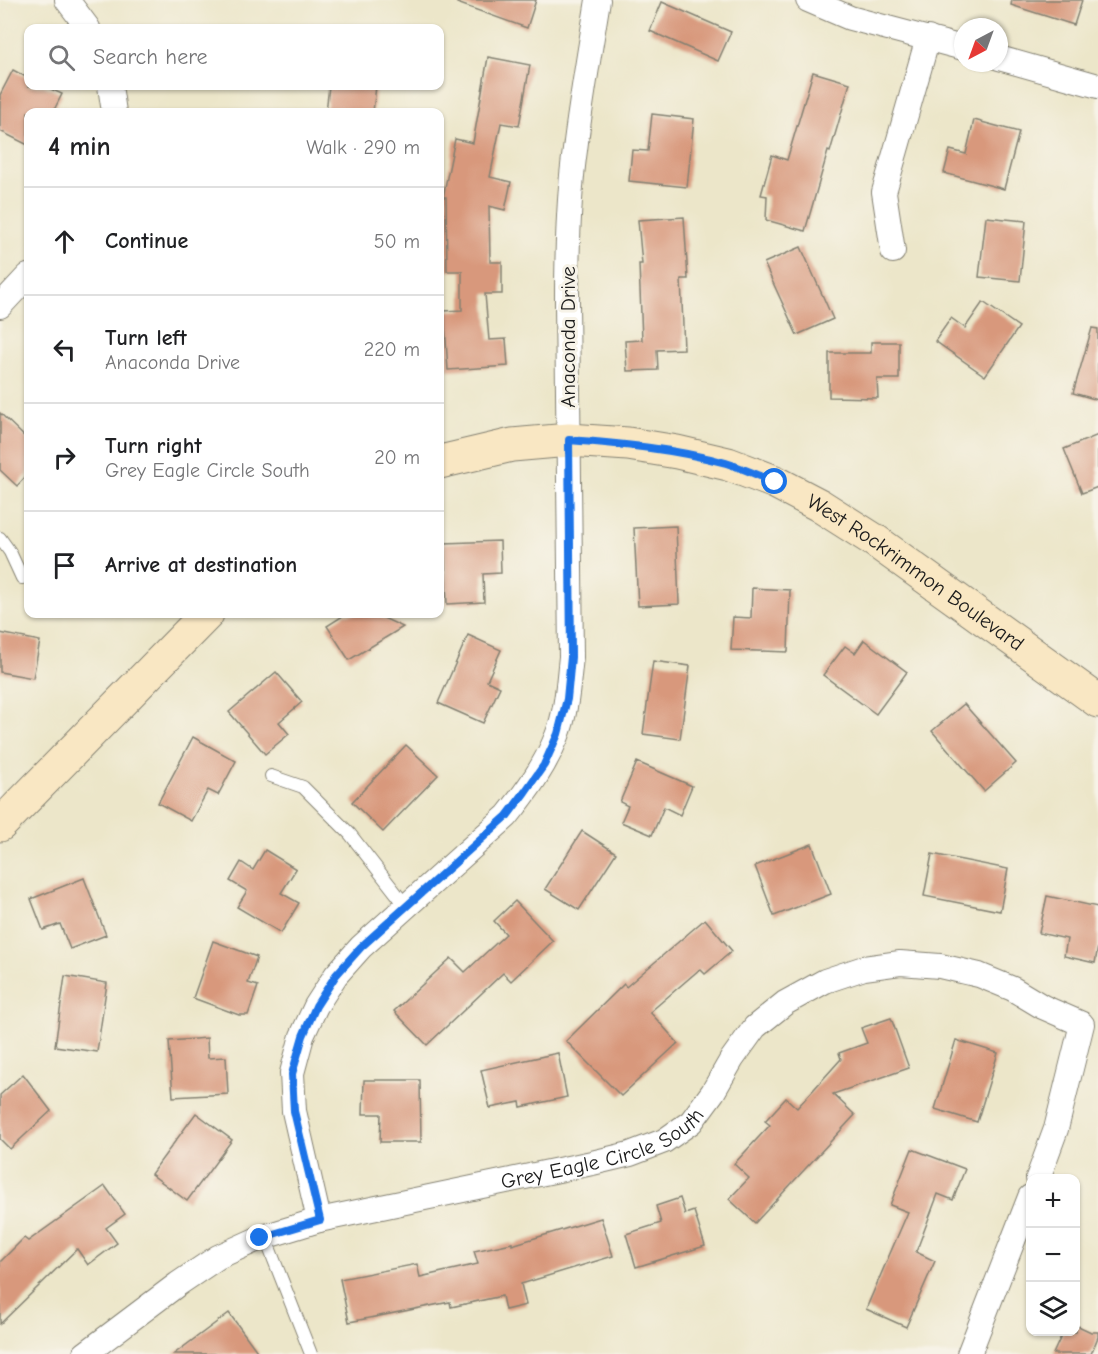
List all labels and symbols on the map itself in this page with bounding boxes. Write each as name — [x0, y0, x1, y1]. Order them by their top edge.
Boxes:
north arrow — [954, 18, 1008, 72]
street label: Anaconda Drive — [556, 266, 580, 408]
route start — [761, 468, 787, 494]
street label: West Rockrimmon Boulevard — [803, 489, 1029, 656]
street label: Grey Eagle Circle South — [499, 1104, 709, 1194]
route end — [246, 1224, 272, 1250]

